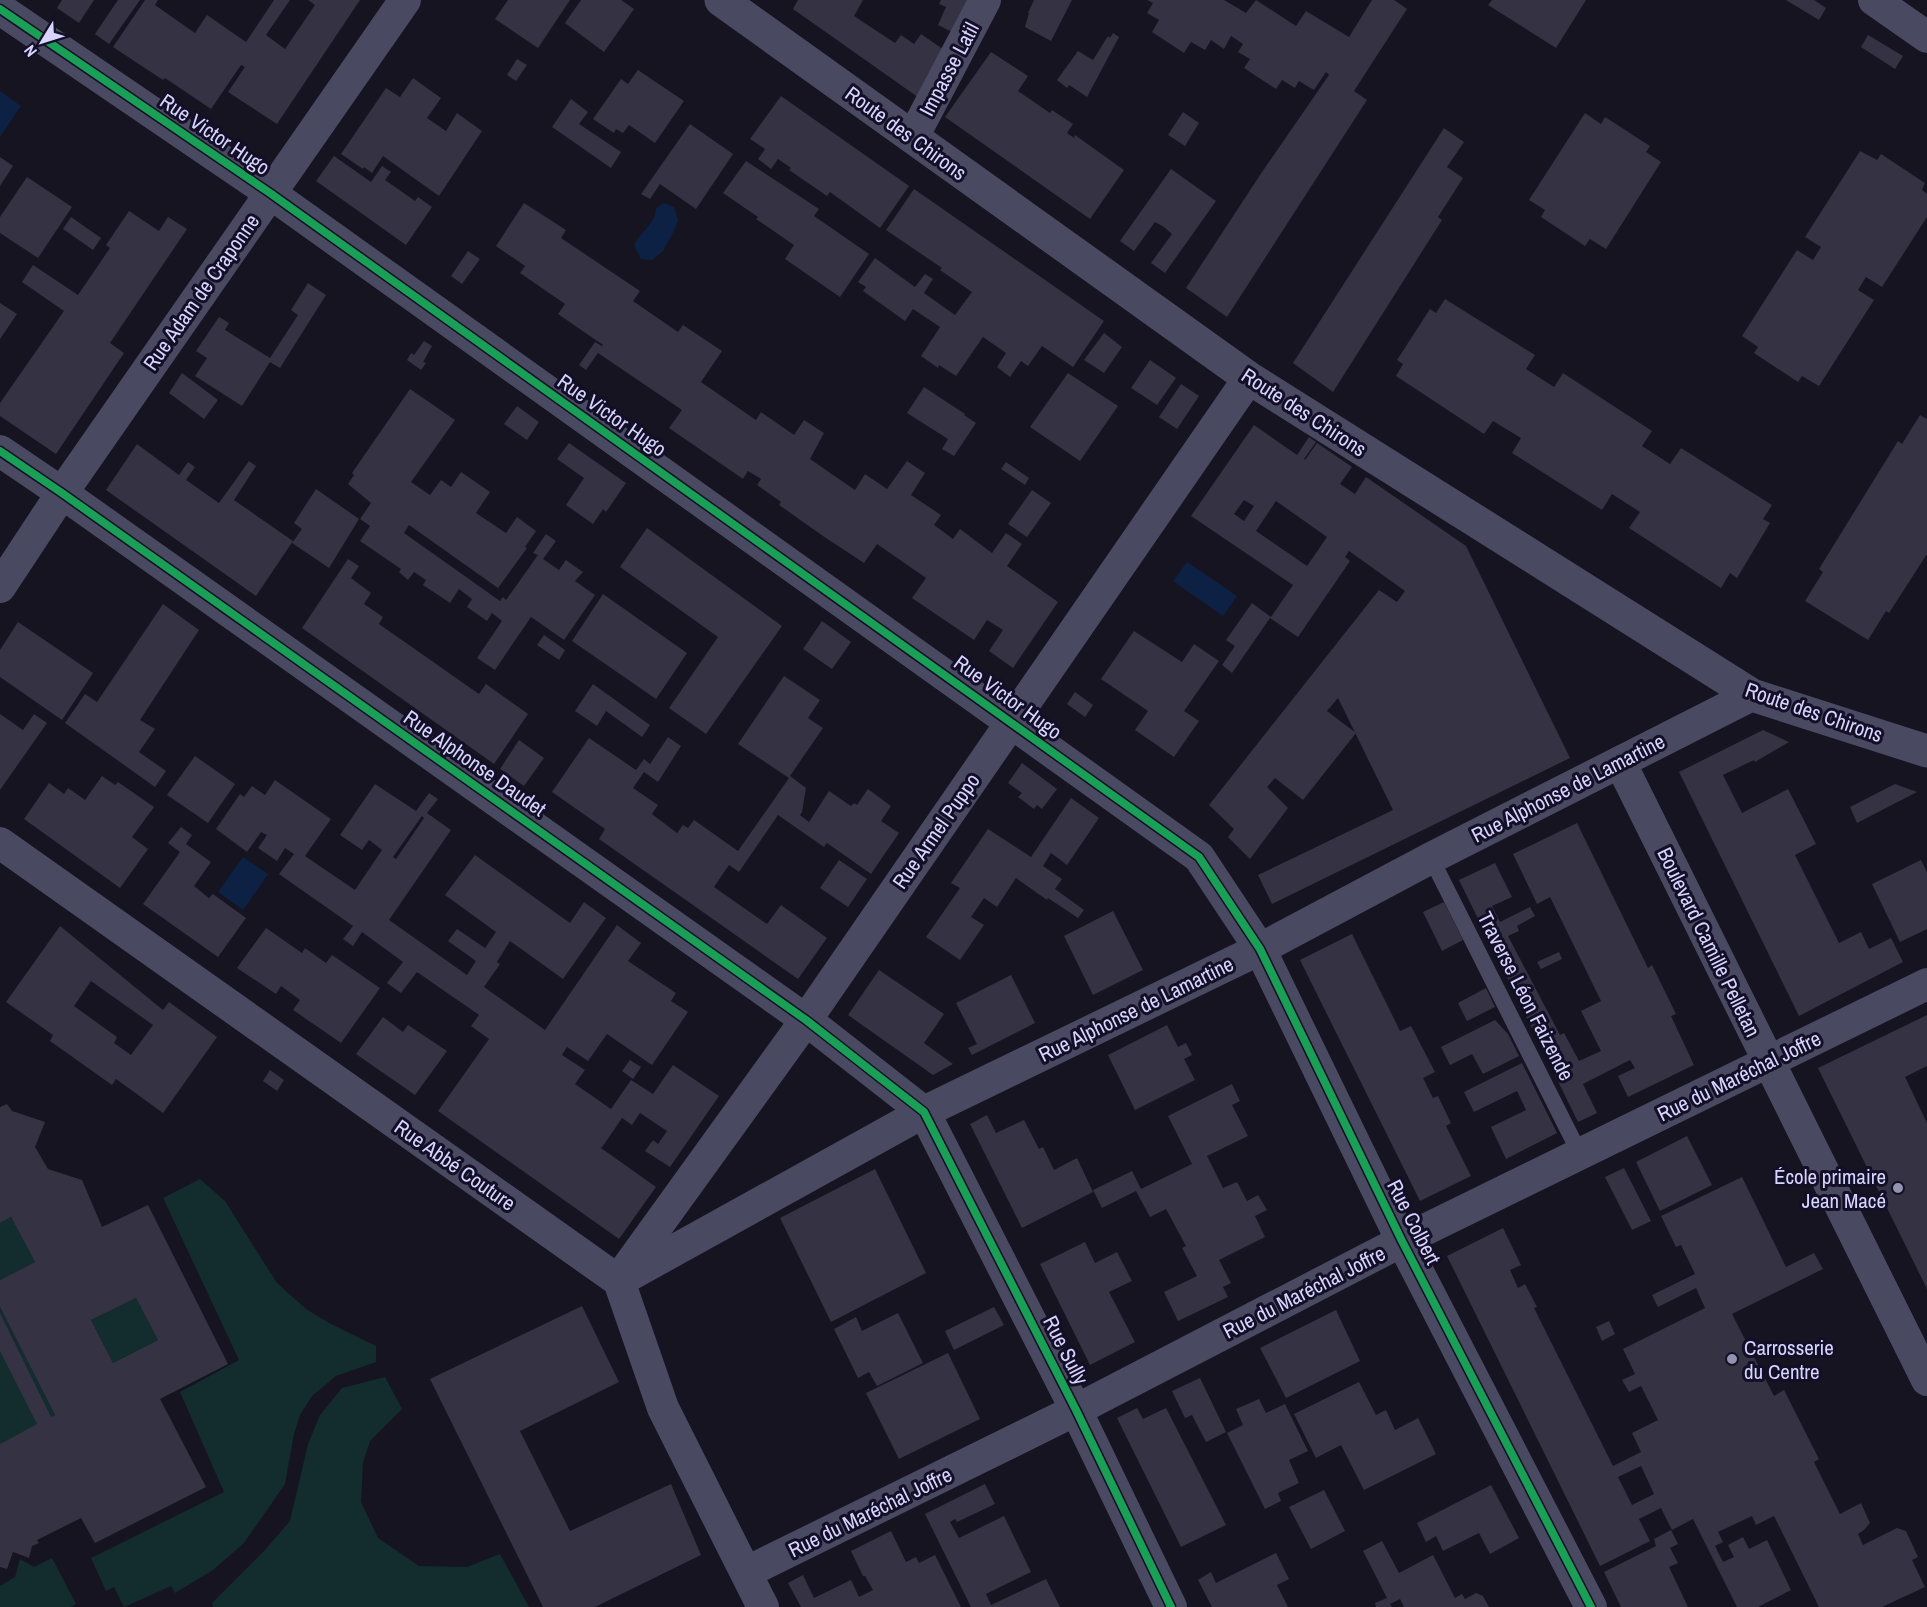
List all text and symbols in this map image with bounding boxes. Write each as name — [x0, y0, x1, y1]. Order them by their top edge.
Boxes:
north arrow — [12, 12, 72, 72]
street label: Impasse Latil — [912, 17, 986, 121]
text: N — [19, 41, 42, 62]
street label: Route des Chirons — [839, 79, 973, 187]
street label: Rue Victor Hugo — [154, 86, 276, 182]
street label: Rue Adam de Craponne — [136, 208, 266, 376]
street label: Route des Chirons — [1236, 361, 1372, 463]
street label: Rue Victor Hugo — [552, 367, 672, 463]
street label: Rue Victor Hugo — [948, 648, 1068, 746]
street label: Route des Chirons — [1741, 675, 1887, 749]
street label: Rue Alphonse Daudet — [398, 703, 552, 823]
street label: Rue Alphonse de Lamartine — [1466, 727, 1670, 849]
street label: Rue Armel Puppo — [885, 767, 987, 895]
street label: Boulevard Camille Pelletan — [1650, 842, 1768, 1042]
street label: Traverse Léon Faizende — [1471, 906, 1581, 1086]
street label: Rue Alphonse de Lamartine — [1034, 949, 1238, 1069]
street label: Rue du Maréchal Joffre — [1652, 1024, 1826, 1128]
street label: Rue Abbé Couture — [389, 1112, 521, 1218]
place label: École primaire Jean Macé — [1774, 1162, 1886, 1215]
street label: Rue Colbert — [1380, 1174, 1448, 1270]
marker: École primaire Jean Macé — [1891, 1181, 1905, 1195]
street label: Rue du Maréchal Joffre — [1218, 1239, 1390, 1345]
street label: Rue Sully — [1036, 1311, 1096, 1390]
place label: Carrosserie du Centre — [1744, 1333, 1834, 1386]
marker: Carrosserie du Centre — [1725, 1352, 1739, 1366]
street label: Rue du Maréchal Joffre — [783, 1460, 957, 1564]

